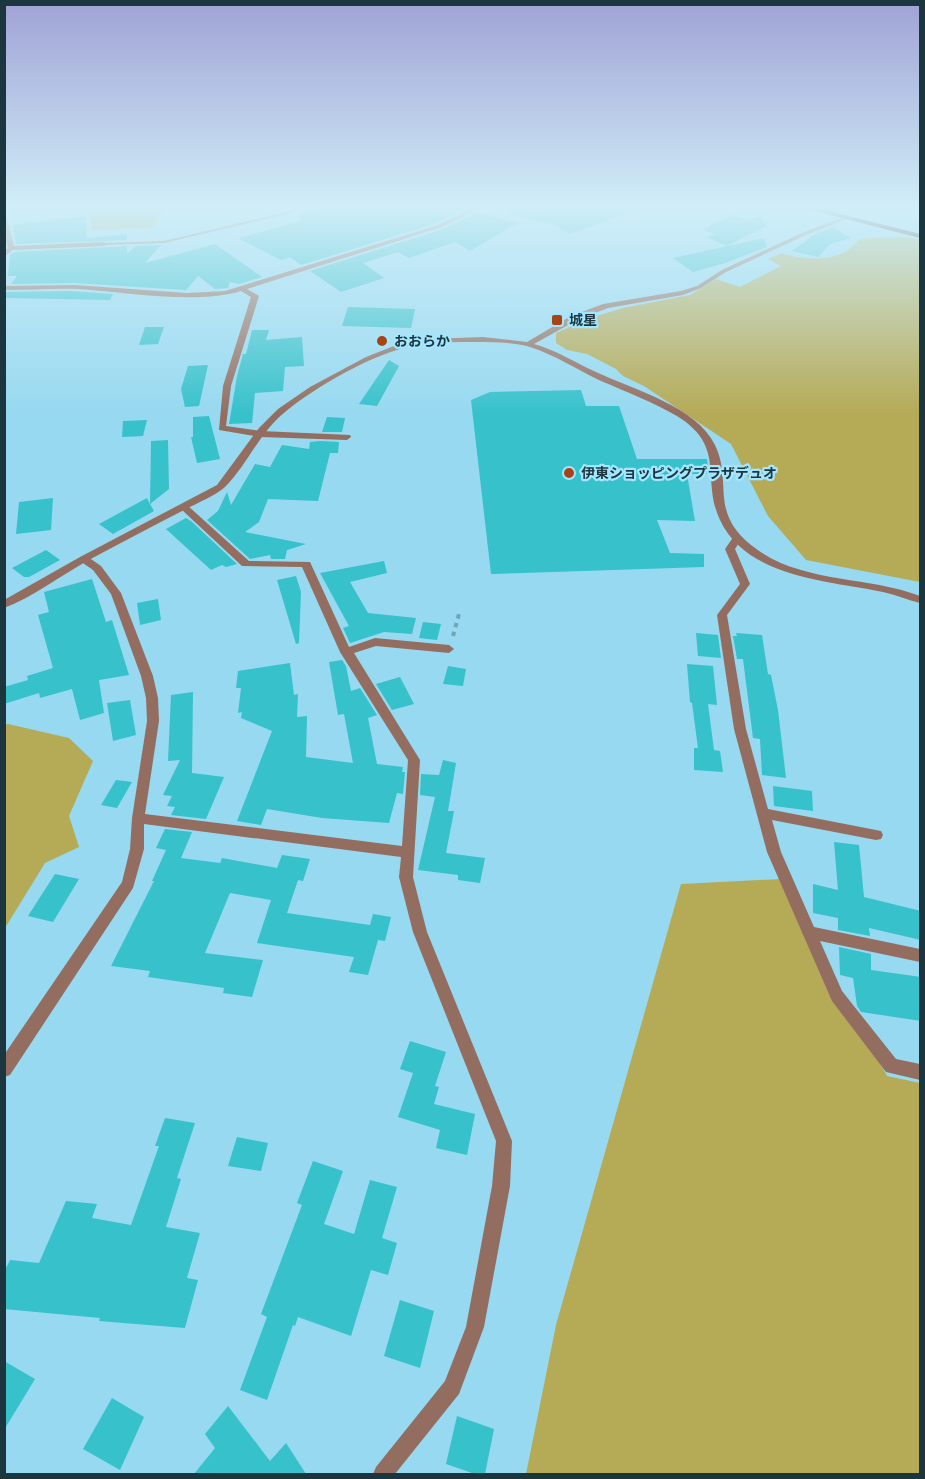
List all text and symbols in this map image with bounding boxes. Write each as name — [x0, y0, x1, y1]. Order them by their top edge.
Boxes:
place label: 城星 — [569, 312, 597, 329]
marker: 城星 — [550, 313, 564, 327]
place label: おおらか — [394, 333, 450, 350]
marker: おおらか — [375, 334, 389, 348]
place label: 伊東ショッピングプラザデュオ — [581, 465, 777, 482]
marker: 伊東ショッピングプラザデュオ — [562, 466, 576, 480]

